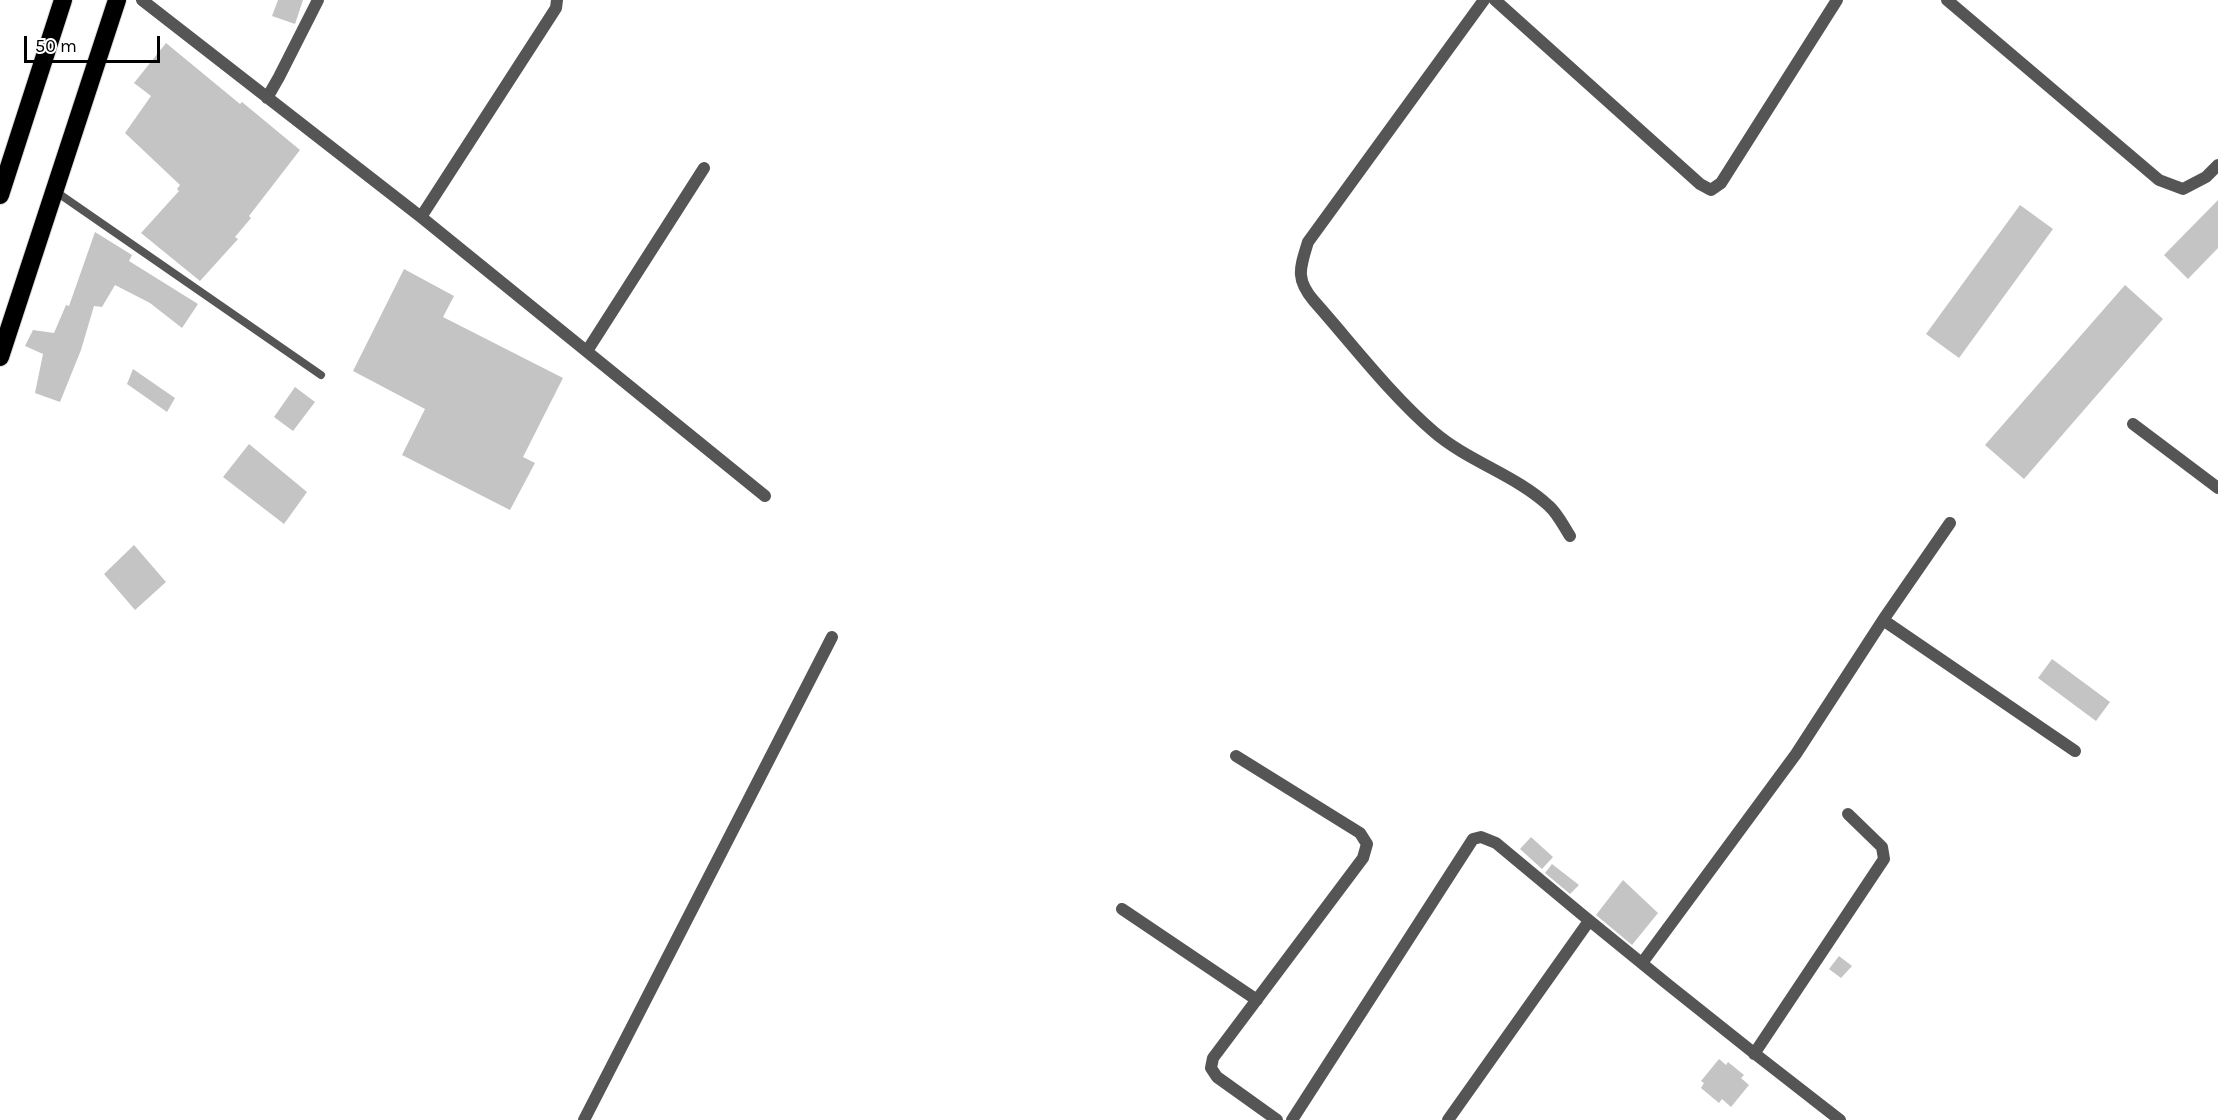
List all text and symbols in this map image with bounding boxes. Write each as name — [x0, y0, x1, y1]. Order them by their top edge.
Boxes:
scale bar — [27, 24, 164, 62]
text: 50 m — [35, 35, 77, 57]

